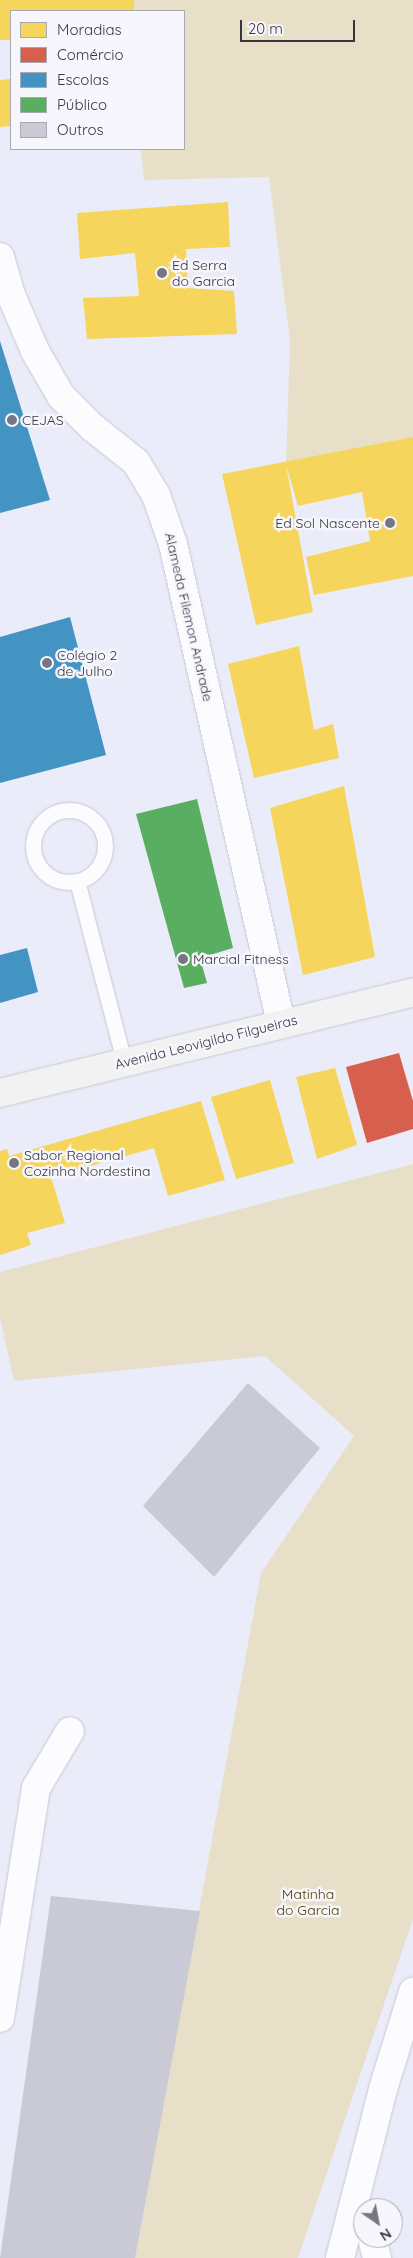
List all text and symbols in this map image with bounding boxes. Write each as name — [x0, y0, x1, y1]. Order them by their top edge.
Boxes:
legend — [10, 10, 185, 150]
scale bar — [243, 10, 358, 42]
text: 20 m — [248, 19, 283, 38]
text: Moradias — [57, 20, 122, 39]
text: Comércio — [57, 45, 124, 64]
text: Escolas — [57, 70, 109, 89]
text: Público — [57, 95, 107, 114]
text: Outros — [57, 120, 104, 139]
place label: Ed Serra do Garcia — [172, 257, 235, 290]
marker: Ed Serra do Garcia — [156, 267, 168, 279]
place label: CEJAS — [22, 412, 64, 428]
marker: CEJAS — [6, 414, 18, 426]
place label: Ed Sol Nascente — [275, 515, 380, 531]
marker: Ed Sol Nascente — [384, 517, 396, 529]
street label: Alameda Filemon Andrade — [161, 531, 217, 703]
place label: Colégio 2 de Julho — [57, 647, 117, 680]
marker: Colégio 2 de Julho — [41, 657, 53, 669]
place label: Marcial Fitness — [193, 951, 289, 967]
marker: Marcial Fitness — [177, 953, 189, 965]
street label: Avenida Leovigildo Filgueiras — [113, 1011, 299, 1073]
place label: Sabor Regional Cozinha Nordestina — [24, 1147, 151, 1180]
marker: Sabor Regional Cozinha Nordestina — [8, 1157, 20, 1169]
park label: Matinha do Garcia — [277, 1886, 339, 1918]
north arrow — [353, 2198, 403, 2248]
text: N — [376, 2224, 395, 2245]

